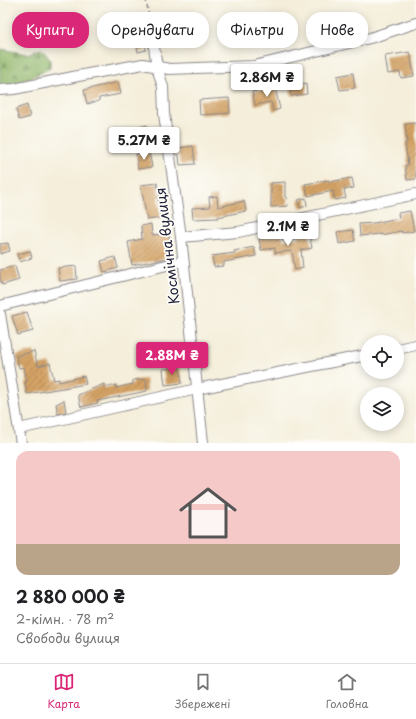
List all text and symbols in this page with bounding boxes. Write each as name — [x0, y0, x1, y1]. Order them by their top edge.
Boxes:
chip: Купити — [12, 12, 89, 48]
chip: Орендувати — [97, 12, 209, 48]
chip: Фільтри — [217, 12, 298, 48]
chip: Нове — [306, 12, 368, 48]
pin: 2.86M ₴ — [230, 64, 304, 98]
text: 2.86M ₴ — [240, 67, 294, 86]
pin: 5.27M ₴ — [107, 127, 181, 161]
text: 5.27M ₴ — [118, 130, 170, 149]
street label: Космічна вулиця — [149, 186, 185, 306]
pin: 2.1M ₴ — [255, 213, 321, 247]
text: 2.1M ₴ — [267, 216, 309, 235]
map controls — [360, 335, 404, 431]
button: locate — [360, 335, 404, 379]
pin: 2.88M ₴ — [135, 342, 209, 376]
text: 2.88M ₴ — [145, 345, 199, 364]
button: layers — [360, 387, 404, 431]
icon: home — [172, 477, 244, 549]
text: 2 880 000 ₴ — [16, 583, 125, 609]
text: 2-кімн. · 78 m² — [16, 609, 114, 628]
text: Свободи вулиця — [16, 628, 120, 647]
tab: Карта — [48, 671, 80, 712]
tab: Збережені — [175, 671, 230, 712]
tab: Головна — [326, 671, 368, 712]

